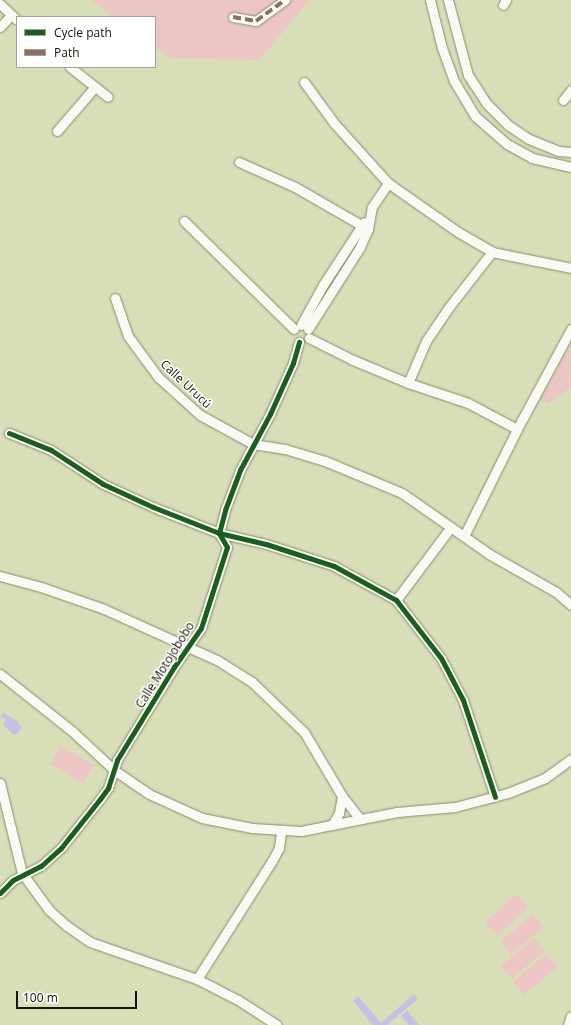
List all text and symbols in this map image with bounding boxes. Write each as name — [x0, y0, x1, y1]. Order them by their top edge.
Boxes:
legend — [16, 16, 156, 68]
text: Cycle path — [54, 24, 112, 41]
text: Path — [54, 44, 80, 61]
street label: Calle Urucú — [158, 357, 214, 411]
street label: Calle Motojobobo — [133, 619, 197, 711]
scale bar — [18, 983, 139, 1009]
text: 100 m — [23, 989, 58, 1006]

